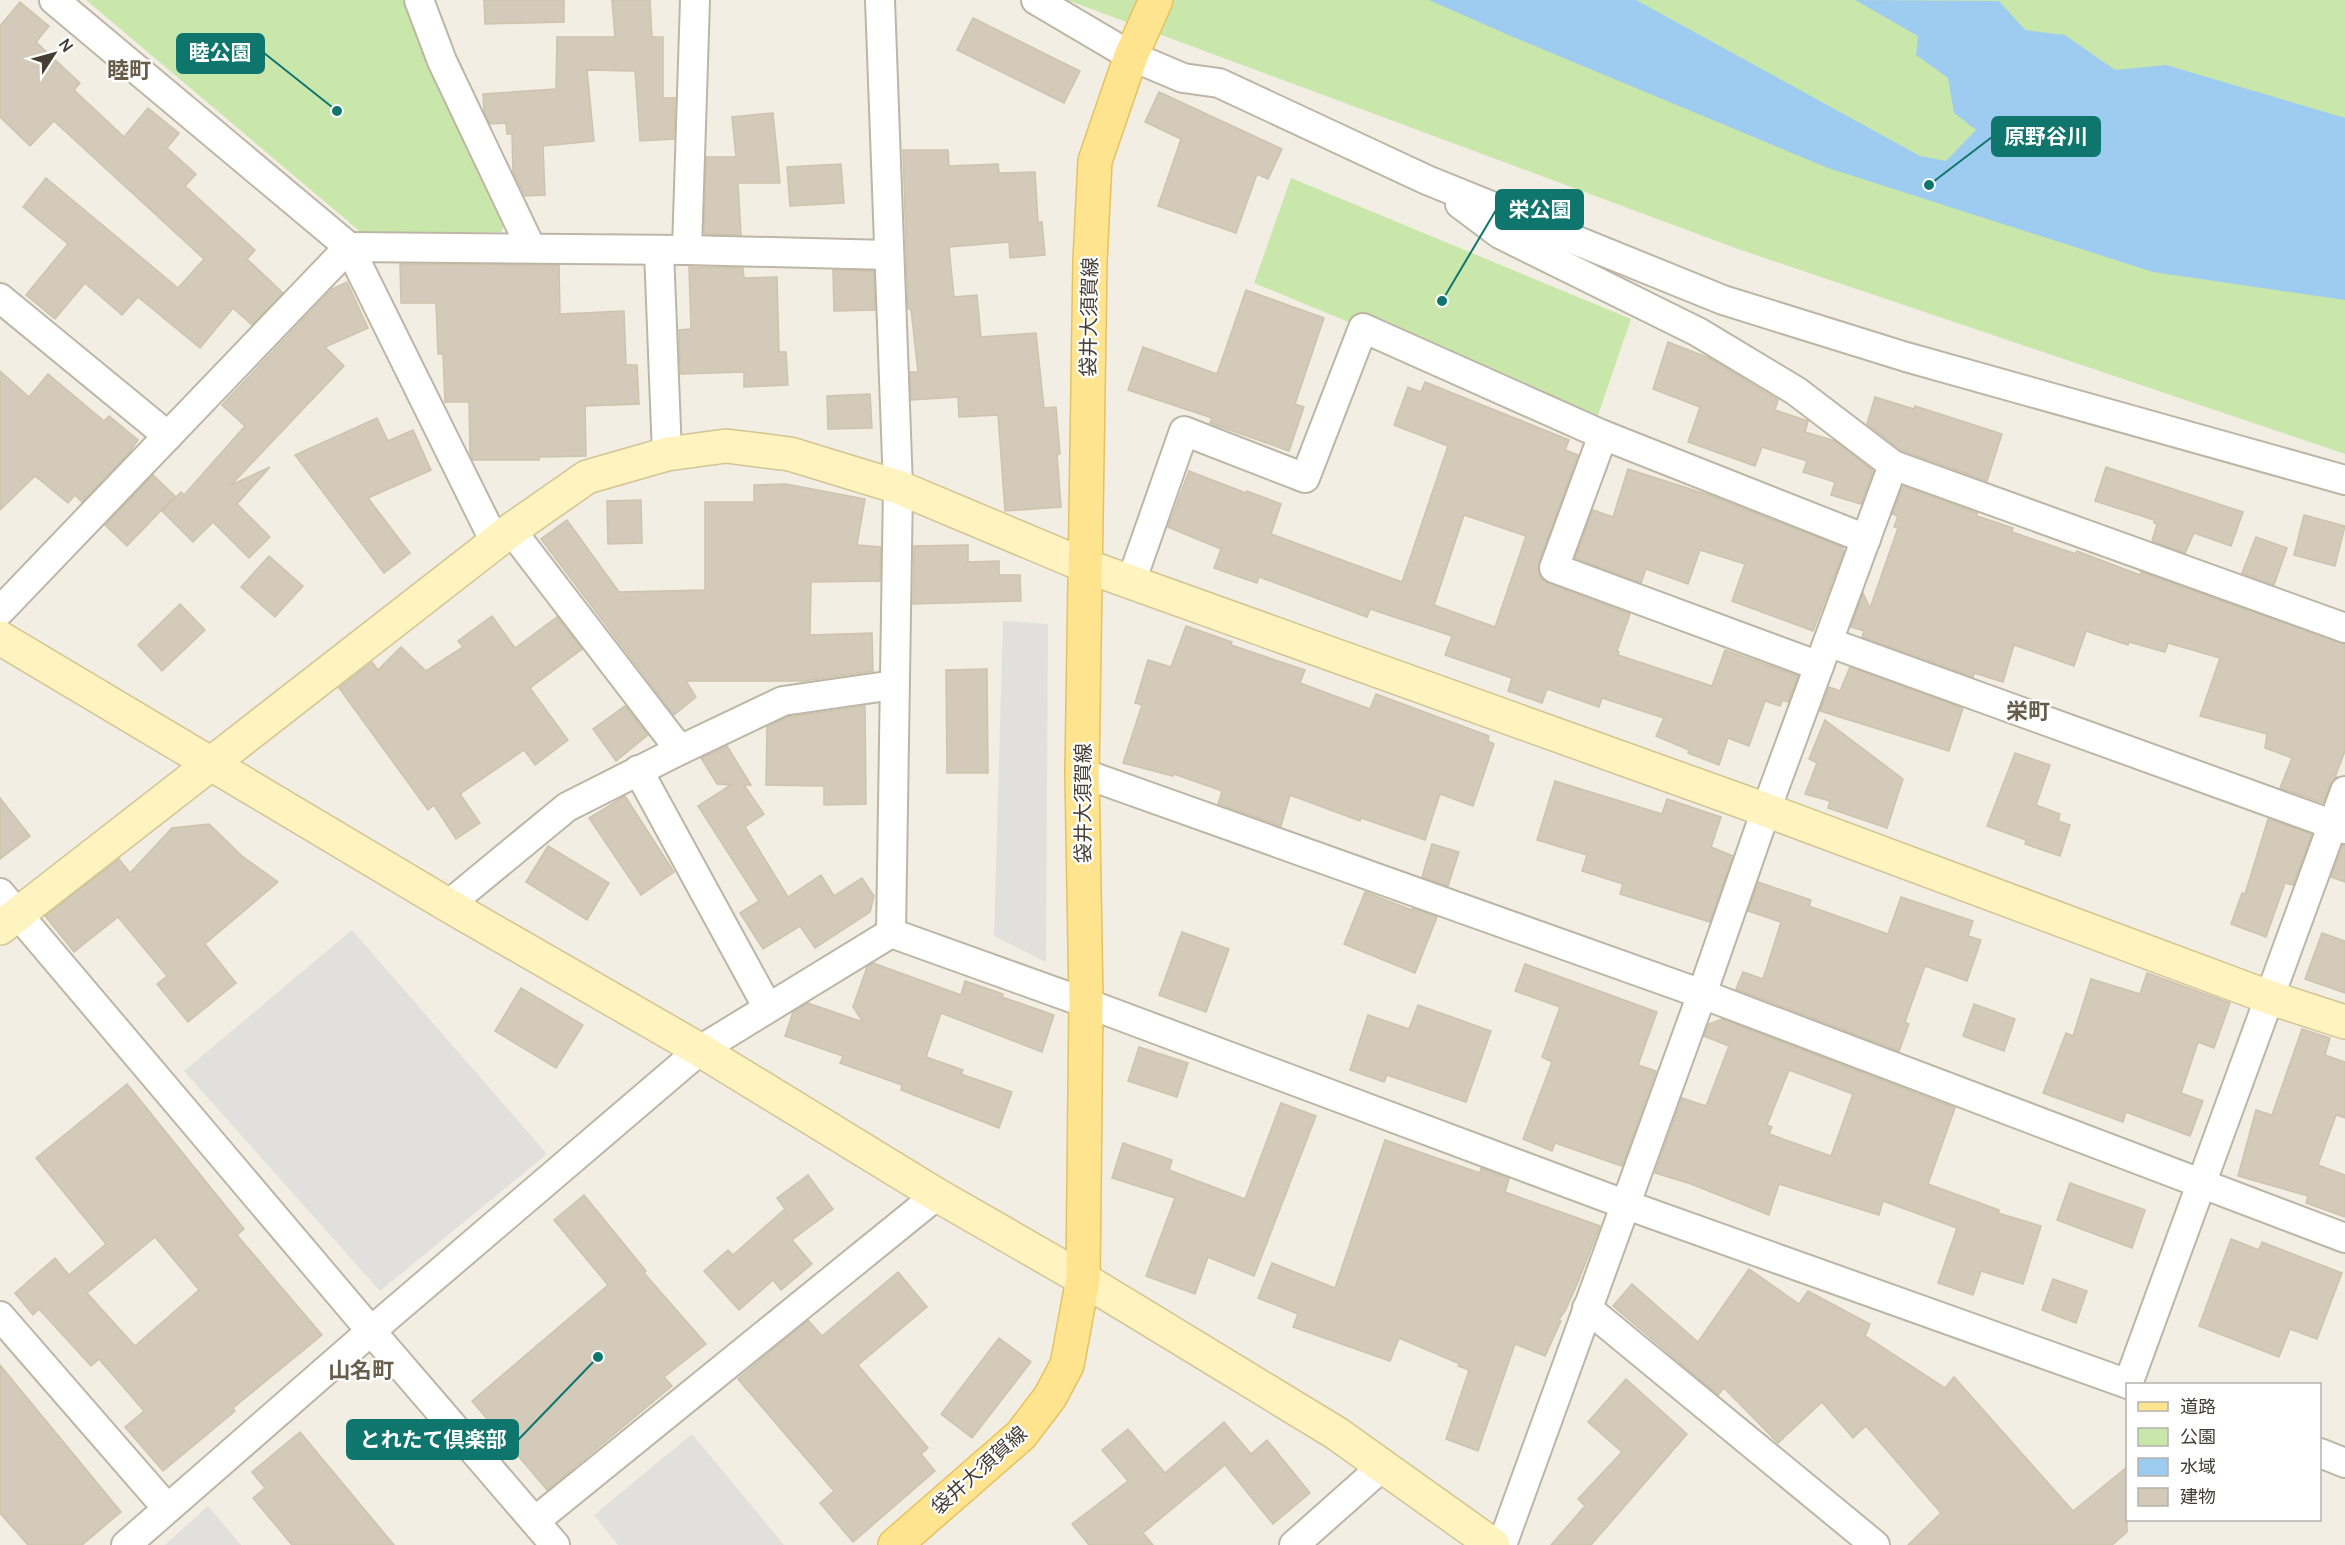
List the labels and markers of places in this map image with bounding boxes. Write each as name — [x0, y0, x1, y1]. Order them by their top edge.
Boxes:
callout: 睦公園 — [177, 34, 264, 73]
callout: 原野谷川 — [1992, 117, 2100, 156]
callout: 栄公園 — [1496, 190, 1583, 229]
callout: とれたて倶楽部 — [347, 1420, 518, 1459]

